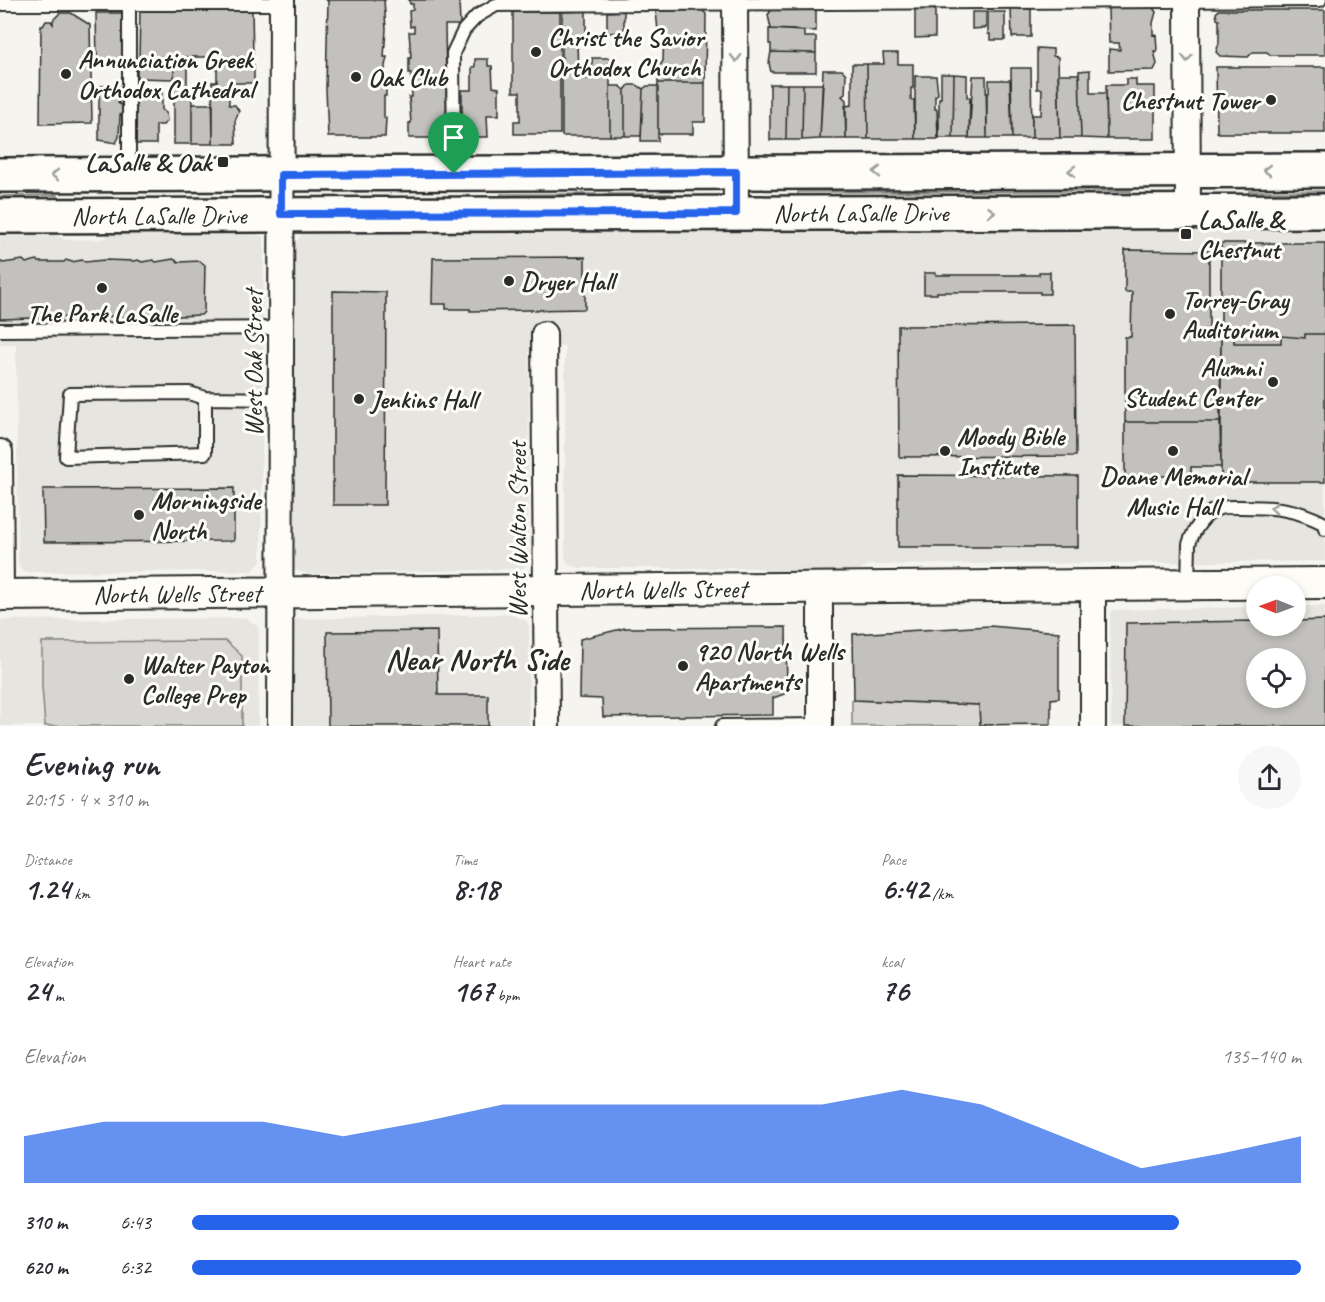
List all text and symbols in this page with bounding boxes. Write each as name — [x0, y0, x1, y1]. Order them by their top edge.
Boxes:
place label: Christ the Savior Orthodox Church — [548, 21, 706, 84]
place label: Annunciation Greek Orthodox Cathedral — [78, 43, 259, 106]
marker: Christ the Savior Orthodox Church — [529, 45, 543, 59]
one-way arrow — [730, 54, 742, 63]
one-way arrow — [1181, 54, 1193, 63]
place label: Oak Club — [368, 61, 449, 94]
marker: Annunciation Greek Orthodox Cathedral — [59, 67, 73, 81]
marker: Oak Club — [349, 70, 363, 84]
place label: Chestnut Tower — [1121, 84, 1262, 117]
marker: Chestnut Tower — [1264, 93, 1278, 107]
pin — [428, 112, 479, 174]
icon: arrive — [437, 121, 470, 154]
place label: LaSalle & Oak — [85, 146, 213, 179]
marker: LaSalle & Oak — [216, 155, 230, 169]
one-way arrow — [1262, 164, 1271, 176]
one-way arrow — [1067, 165, 1076, 177]
one-way arrow — [872, 166, 881, 178]
one-way arrow — [50, 169, 59, 181]
street label: North LaSalle Drive — [774, 196, 950, 230]
street label: North LaSalle Drive — [72, 199, 248, 233]
place label: LaSalle & Chestnut — [1198, 203, 1286, 266]
one-way arrow — [986, 206, 995, 218]
marker: LaSalle & Chestnut — [1179, 227, 1193, 241]
place label: Dryer Hall — [521, 265, 618, 298]
marker: Dryer Hall — [502, 274, 516, 288]
marker: The Park LaSalle — [95, 281, 109, 295]
place label: Torrey-Gray Auditorium — [1182, 283, 1290, 346]
street label: West Oak Street — [237, 286, 270, 436]
place label: The Park LaSalle — [27, 297, 180, 330]
marker: Torrey-Gray Auditorium — [1163, 307, 1177, 321]
place label: Alumni Student Center — [1124, 351, 1264, 414]
marker: Alumni Student Center — [1266, 375, 1280, 389]
place label: Jenkins Hall — [369, 383, 482, 416]
marker: Jenkins Hall — [352, 392, 366, 406]
place label: Moody Bible Institute — [957, 420, 1066, 483]
street label: West Walton Street — [501, 439, 534, 618]
marker: Moody Bible Institute — [938, 444, 952, 458]
marker: Doane Memorial Music Hall — [1166, 444, 1180, 458]
place label: Doane Memorial Music Hall — [1100, 460, 1251, 523]
place label: Morningside North — [151, 484, 263, 547]
one-way arrow — [1269, 502, 1279, 515]
marker: Morningside North — [132, 508, 146, 522]
street label: North Wells Street — [579, 572, 750, 607]
north arrow — [1246, 576, 1306, 636]
map controls — [1246, 576, 1306, 708]
street label: North Wells Street — [93, 577, 264, 611]
place label: 920 North Wells Apartments — [695, 635, 847, 698]
district label: Near North Side — [385, 639, 571, 680]
place label: Walter Payton College Prep — [141, 648, 272, 711]
button: locate — [1246, 648, 1306, 708]
marker: 920 North Wells Apartments — [676, 659, 690, 673]
marker: Walter Payton College Prep — [122, 672, 136, 686]
text: Evening run — [24, 743, 159, 785]
button: share — [1238, 746, 1301, 809]
text: 20:15 · 4 × 310 m — [24, 787, 148, 812]
text: Distance — [24, 850, 72, 870]
text: Time — [453, 850, 477, 870]
text: Pace — [881, 850, 906, 870]
text: 1.24 — [24, 870, 70, 908]
text: 8:18 — [453, 870, 499, 908]
text: 6:42 — [881, 870, 928, 908]
text: km — [70, 884, 90, 904]
text: /km — [928, 884, 953, 904]
text: Elevation — [24, 952, 73, 972]
text: Heart rate — [453, 952, 511, 972]
text: kcal — [881, 952, 902, 972]
text: 24 — [24, 972, 51, 1010]
text: 167 — [453, 972, 494, 1010]
text: 76 — [881, 972, 909, 1010]
text: m — [51, 986, 64, 1006]
text: bpm — [494, 986, 520, 1006]
text: Elevation — [24, 1044, 86, 1069]
text: 135–140 m — [1222, 1044, 1301, 1069]
text: 310 m — [24, 1210, 67, 1235]
text: 6:43 — [120, 1210, 151, 1235]
text: 620 m — [24, 1255, 68, 1280]
text: 6:32 — [120, 1255, 151, 1280]

